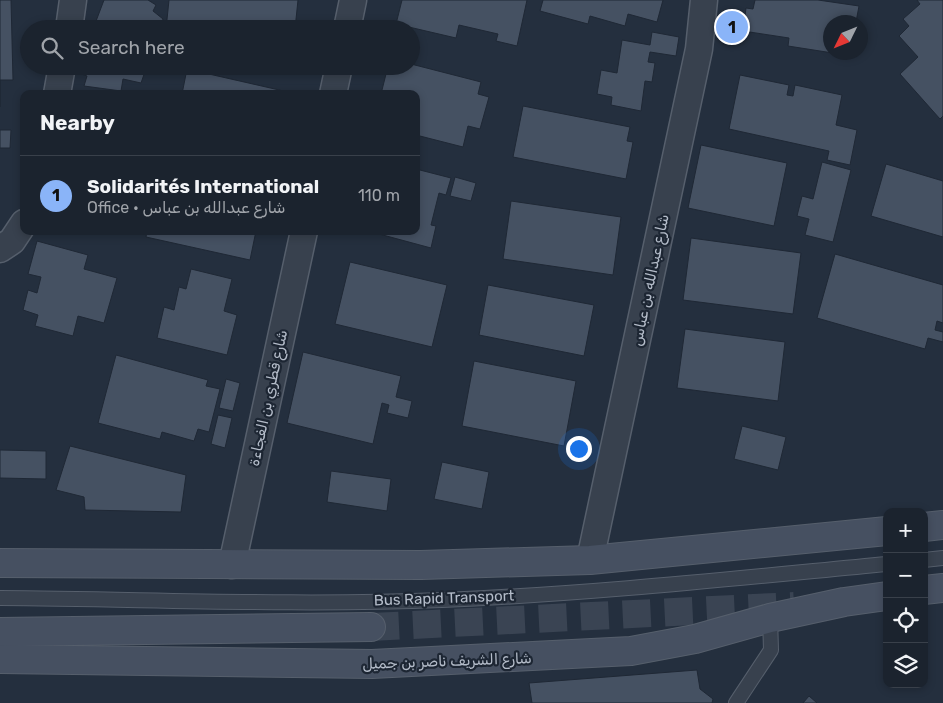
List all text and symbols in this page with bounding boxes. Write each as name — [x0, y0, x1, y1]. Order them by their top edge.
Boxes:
pin: 1 — [716, 8, 748, 46]
north arrow — [823, 15, 868, 60]
search box — [20, 20, 420, 75]
icon: search — [38, 34, 66, 62]
text: Search here — [78, 36, 185, 59]
text: Nearby — [40, 110, 115, 135]
text: Solidarités International — [87, 175, 319, 198]
text: 1 — [52, 186, 60, 205]
text: 110 m — [358, 186, 400, 205]
text: Office · شارع عبدالله بن عباس — [87, 198, 286, 217]
street label: شارع عبدالله بن عباس — [627, 213, 675, 348]
street label: شارع قطري بن الفجاءة — [245, 328, 293, 468]
your location — [566, 436, 592, 462]
map controls — [883, 508, 928, 688]
button: + — [883, 508, 928, 553]
button: − — [883, 553, 928, 598]
street label: Bus Rapid Transport — [374, 587, 515, 609]
button: locate — [883, 598, 928, 643]
button: layers — [883, 643, 928, 688]
street label: شارع الشريف ناصر بن جميل — [362, 649, 532, 675]

